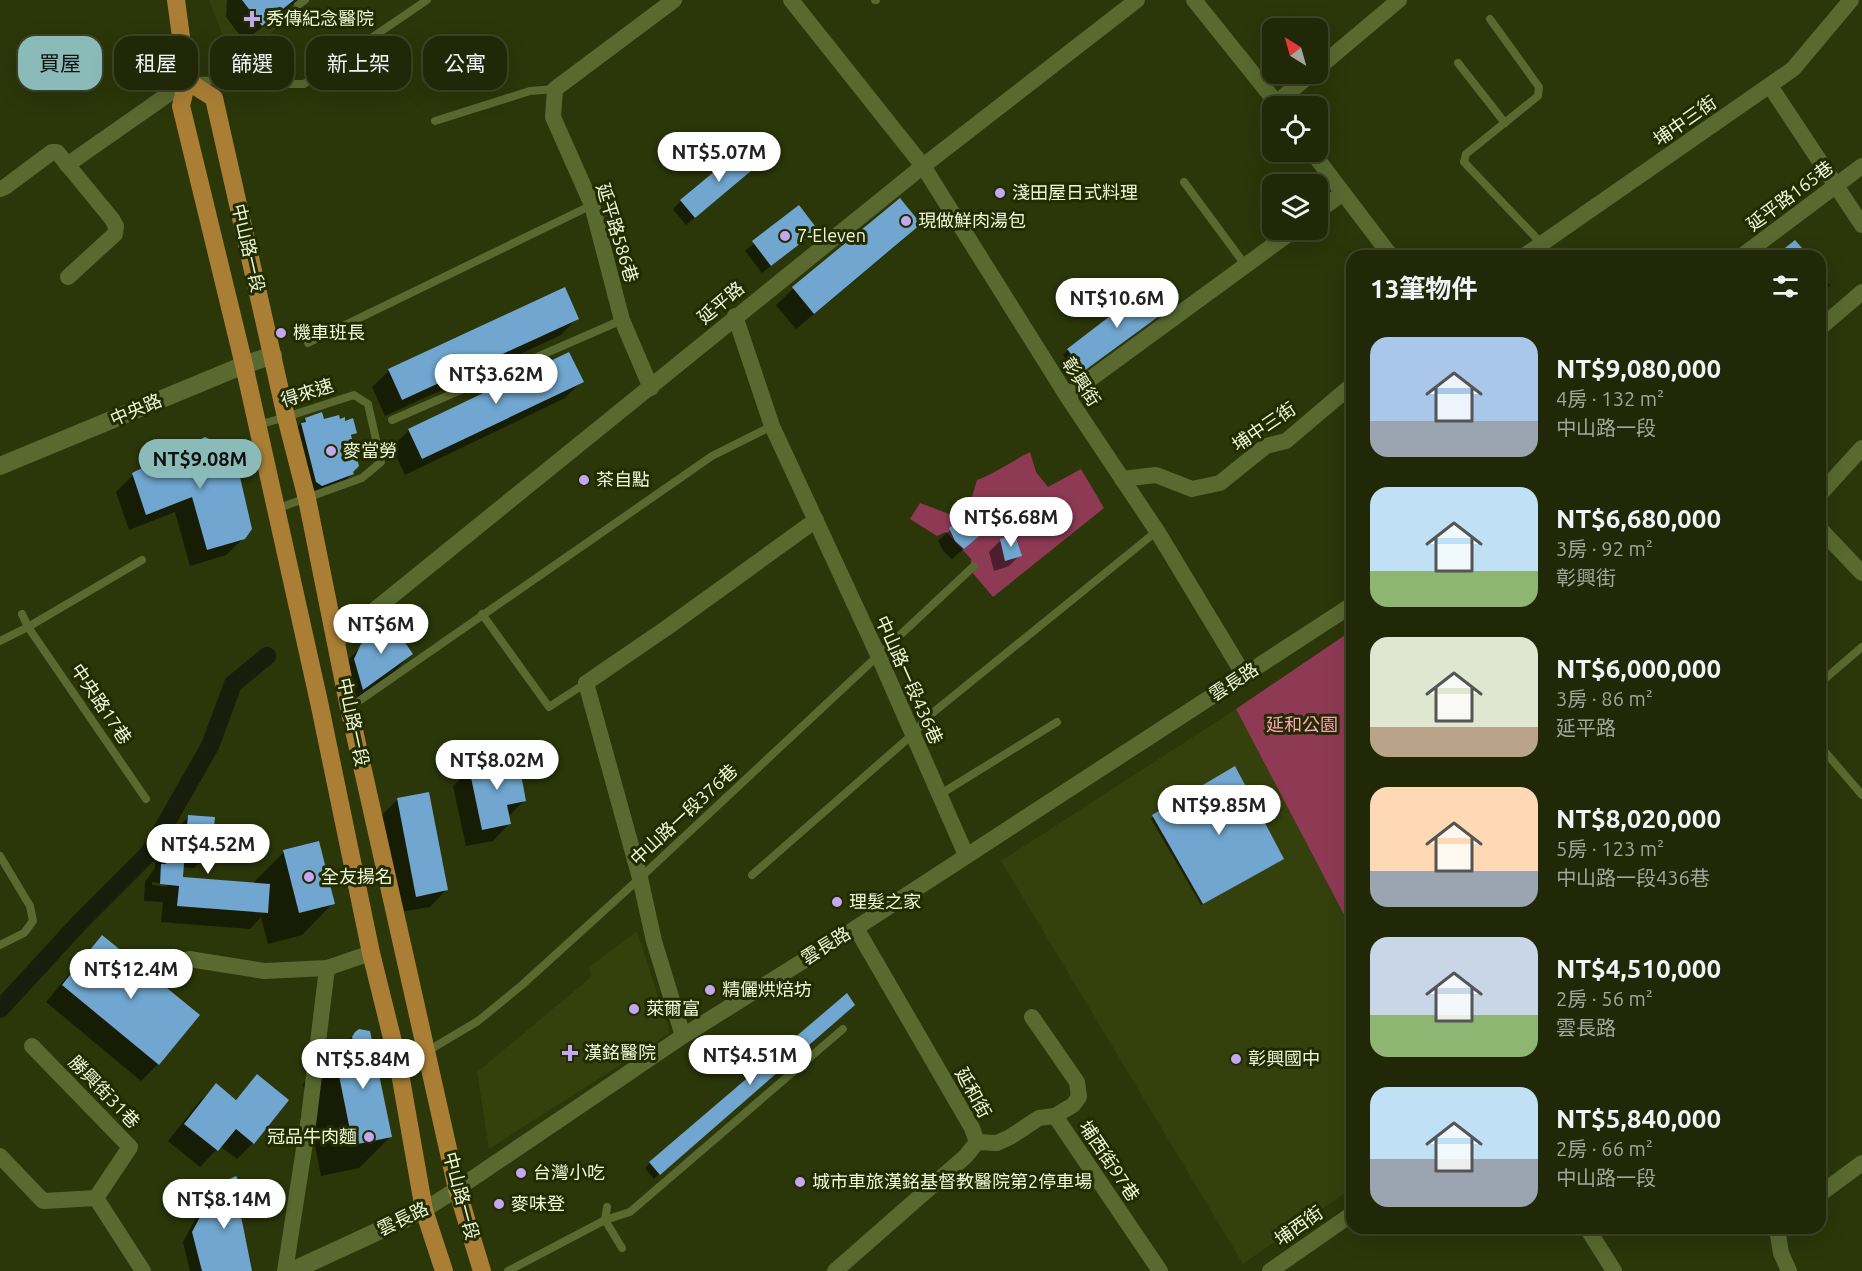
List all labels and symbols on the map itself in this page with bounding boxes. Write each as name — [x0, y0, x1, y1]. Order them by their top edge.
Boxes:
place label: 秀傳紀念醫院 — [266, 8, 374, 28]
marker: 秀傳紀念醫院 — [243, 10, 261, 28]
north arrow — [1262, 18, 1328, 84]
street label: 埔中三街 — [1649, 91, 1720, 149]
pin: NT$5.07M — [657, 132, 781, 183]
street label: 延平路165巷 — [1742, 156, 1836, 234]
street label: 延平路586巷 — [593, 181, 642, 285]
place label: 淺田屋日式料理 — [1012, 182, 1138, 202]
marker: 淺田屋日式料理 — [993, 186, 1007, 200]
street label: 中山路一段 — [229, 202, 269, 294]
place label: 現做鮮肉湯包 — [918, 210, 1026, 230]
marker: 現做鮮肉湯包 — [899, 214, 913, 228]
place label: 7-Eleven — [797, 225, 866, 245]
marker: 7-Eleven — [778, 229, 792, 243]
street label: 延平路 — [693, 277, 747, 327]
pin: NT$10.6M — [1055, 278, 1179, 329]
place label: 機車班長 — [293, 322, 365, 342]
marker: 機車班長 — [274, 326, 288, 340]
street label: 彰興街 — [1059, 353, 1105, 410]
pin: NT$3.62M — [434, 354, 558, 405]
street label: 得來速 — [278, 374, 335, 410]
street label: 中央路 — [107, 389, 164, 429]
street label: 埔中三街 — [1228, 398, 1299, 455]
pin: NT$9.08M — [138, 439, 262, 490]
place label: 麥當勞 — [343, 440, 397, 460]
marker: 麥當勞 — [324, 444, 338, 458]
place label: 茶自點 — [596, 469, 650, 489]
marker: 茶自點 — [577, 473, 591, 487]
pin: NT$6.68M — [949, 497, 1073, 548]
pin: NT$6M — [339, 604, 423, 655]
street label: 中山路一段436巷 — [873, 612, 947, 747]
street label: 雲長路 — [1205, 658, 1262, 704]
street label: 中央路17巷 — [68, 660, 136, 747]
street label: 中山路一段 — [335, 676, 373, 768]
park label: 延和公園 — [1266, 714, 1338, 734]
pin: NT$8.02M — [435, 740, 559, 791]
street label: 中山路一段376巷 — [626, 760, 741, 869]
pin: NT$9.85M — [1157, 785, 1281, 836]
pin: NT$4.52M — [146, 824, 270, 875]
place label: 全友揚名 — [321, 866, 393, 886]
marker: 全友揚名 — [302, 870, 316, 884]
place label: 理髮之家 — [849, 891, 921, 911]
marker: 理髮之家 — [830, 895, 844, 909]
street label: 雲長路 — [797, 922, 854, 968]
pin: NT$12.4M — [69, 949, 193, 1000]
place label: 精儷烘焙坊 — [722, 979, 812, 999]
marker: 精儷烘焙坊 — [703, 983, 717, 997]
place label: 萊爾富 — [646, 998, 700, 1018]
marker: 萊爾富 — [627, 1002, 641, 1016]
pin: NT$4.51M — [688, 1035, 812, 1086]
pin: NT$5.84M — [301, 1039, 425, 1090]
place label: 漢銘醫院 — [584, 1042, 656, 1062]
marker: 漢銘醫院 — [561, 1044, 579, 1062]
place label: 彰興國中 — [1248, 1048, 1320, 1068]
street label: 勝興街31巷 — [65, 1051, 144, 1131]
marker: 彰興國中 — [1229, 1052, 1243, 1066]
street label: 延和街 — [952, 1064, 996, 1121]
street label: 埔西街97巷 — [1076, 1117, 1144, 1204]
place label: 冠品牛肉麵 — [267, 1126, 357, 1146]
marker: 冠品牛肉麵 — [362, 1130, 376, 1144]
street label: 中山路一段 — [441, 1150, 483, 1242]
place label: 台灣小吃 — [533, 1162, 605, 1182]
marker: 台灣小吃 — [514, 1166, 528, 1180]
place label: 城市車旅漢銘基督教醫院第2停車場 — [812, 1171, 1092, 1191]
marker: 城市車旅漢銘基督教醫院第2停車場 — [793, 1175, 807, 1189]
pin: NT$8.14M — [162, 1179, 286, 1230]
place label: 麥味登 — [511, 1193, 565, 1213]
street label: 雲長路 — [374, 1197, 431, 1239]
marker: 麥味登 — [492, 1197, 506, 1211]
street label: 埔西街 — [1271, 1202, 1326, 1249]

